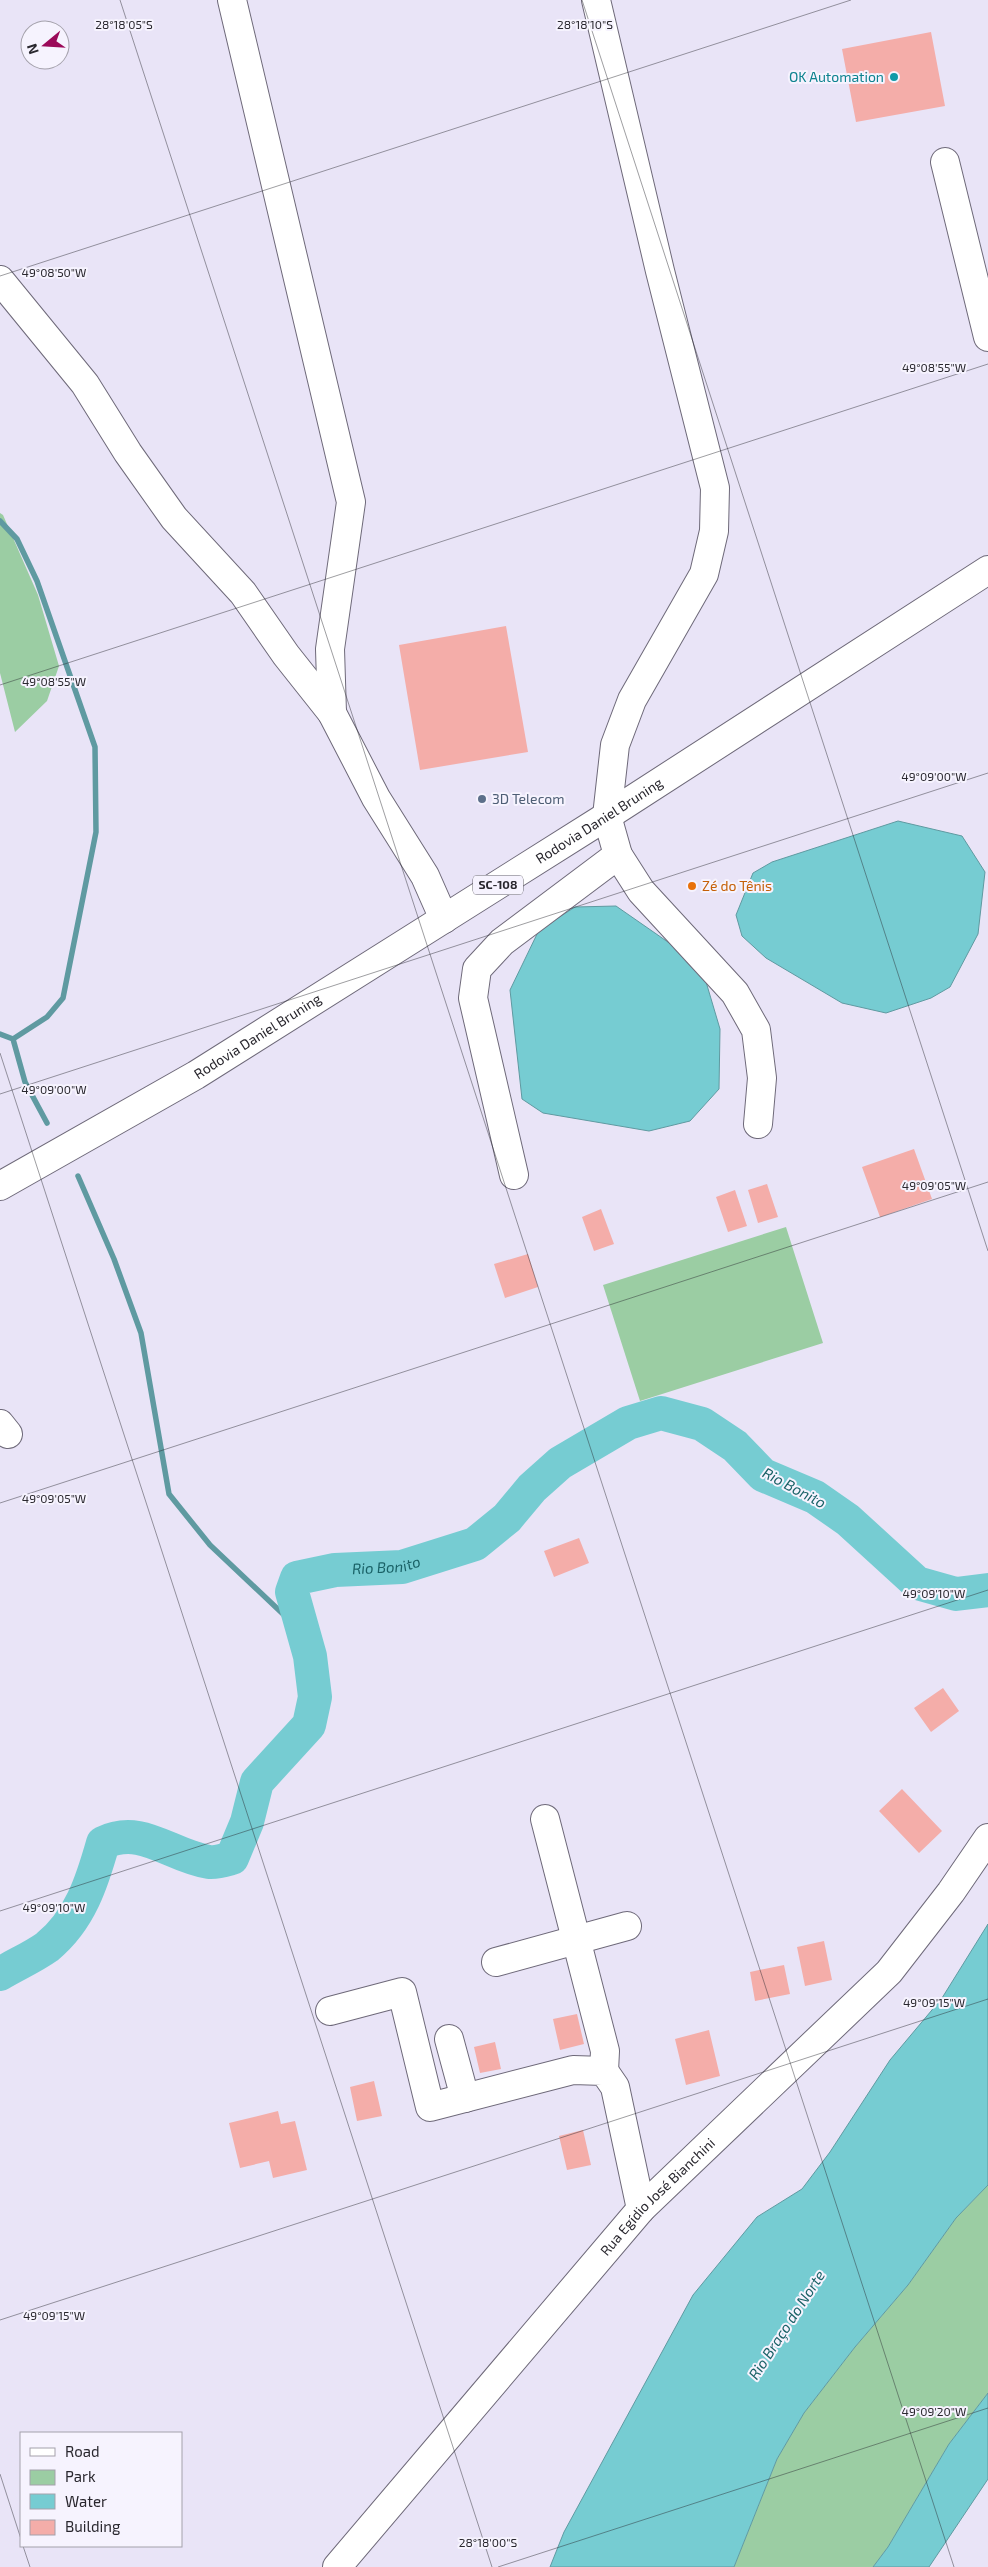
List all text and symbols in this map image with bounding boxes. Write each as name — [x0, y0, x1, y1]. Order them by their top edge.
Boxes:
text: 28°18'05"S — [95, 17, 153, 31]
text: 28°18'10"S — [557, 17, 613, 31]
north arrow — [20, 20, 70, 70]
text: N — [23, 42, 42, 57]
place label: OK Automation — [789, 68, 884, 85]
marker: OK Automation — [888, 71, 900, 83]
text: 49°08'50"W — [22, 265, 86, 279]
text: 49°08'55"W — [902, 360, 966, 374]
text: 49°08'55"W — [22, 674, 86, 688]
text: 49°09'00"W — [901, 769, 967, 783]
street label: Rodovia Daniel Bruning — [532, 773, 666, 867]
place label: 3D Telecom — [492, 790, 565, 807]
marker: 3D Telecom — [476, 793, 488, 805]
road number: SC-108 — [473, 876, 523, 894]
place label: Zé do Tênis — [702, 877, 772, 894]
marker: Zé do Tênis — [686, 880, 698, 892]
street label: Rodovia Daniel Bruning — [191, 989, 324, 1082]
text: 49°09'00"W — [21, 1082, 87, 1096]
text: 49°09'05"W — [902, 1178, 966, 1192]
water label: Rio Bonito — [760, 1463, 829, 1511]
text: 49°09'05"W — [22, 1491, 86, 1505]
water label: Rio Bonito — [352, 1552, 423, 1577]
text: 49°09'10"W — [903, 1586, 965, 1600]
text: 49°09'10"W — [23, 1900, 85, 1914]
text: 49°09'15"W — [903, 1995, 965, 2009]
street label: Rua Egídio José Bianchini — [596, 2134, 718, 2259]
water label: Rio Braço do Norte — [744, 2267, 829, 2383]
text: 49°09'15"W — [23, 2308, 85, 2322]
text: 49°09'20"W — [902, 2404, 966, 2418]
legend — [20, 2432, 182, 2547]
text: Road — [65, 2442, 100, 2460]
text: Park — [65, 2467, 96, 2485]
text: Water — [65, 2492, 107, 2510]
text: Building — [65, 2517, 121, 2535]
text: 28°18'00"S — [459, 2535, 517, 2549]

